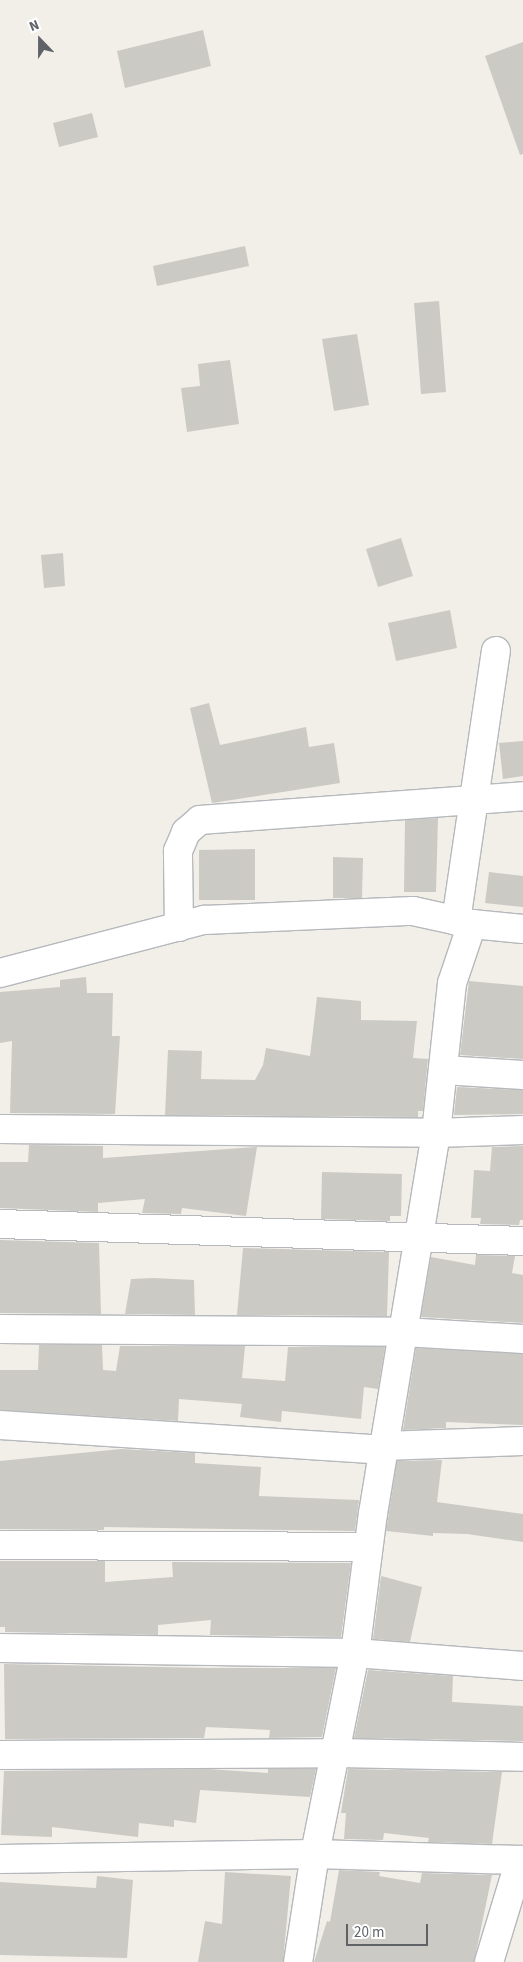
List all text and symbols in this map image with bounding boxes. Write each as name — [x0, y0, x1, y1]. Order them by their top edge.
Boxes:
north arrow — [15, 15, 65, 65]
text: N — [26, 15, 42, 37]
scale bar — [348, 1914, 430, 1946]
text: 20 m — [354, 1922, 384, 1943]

